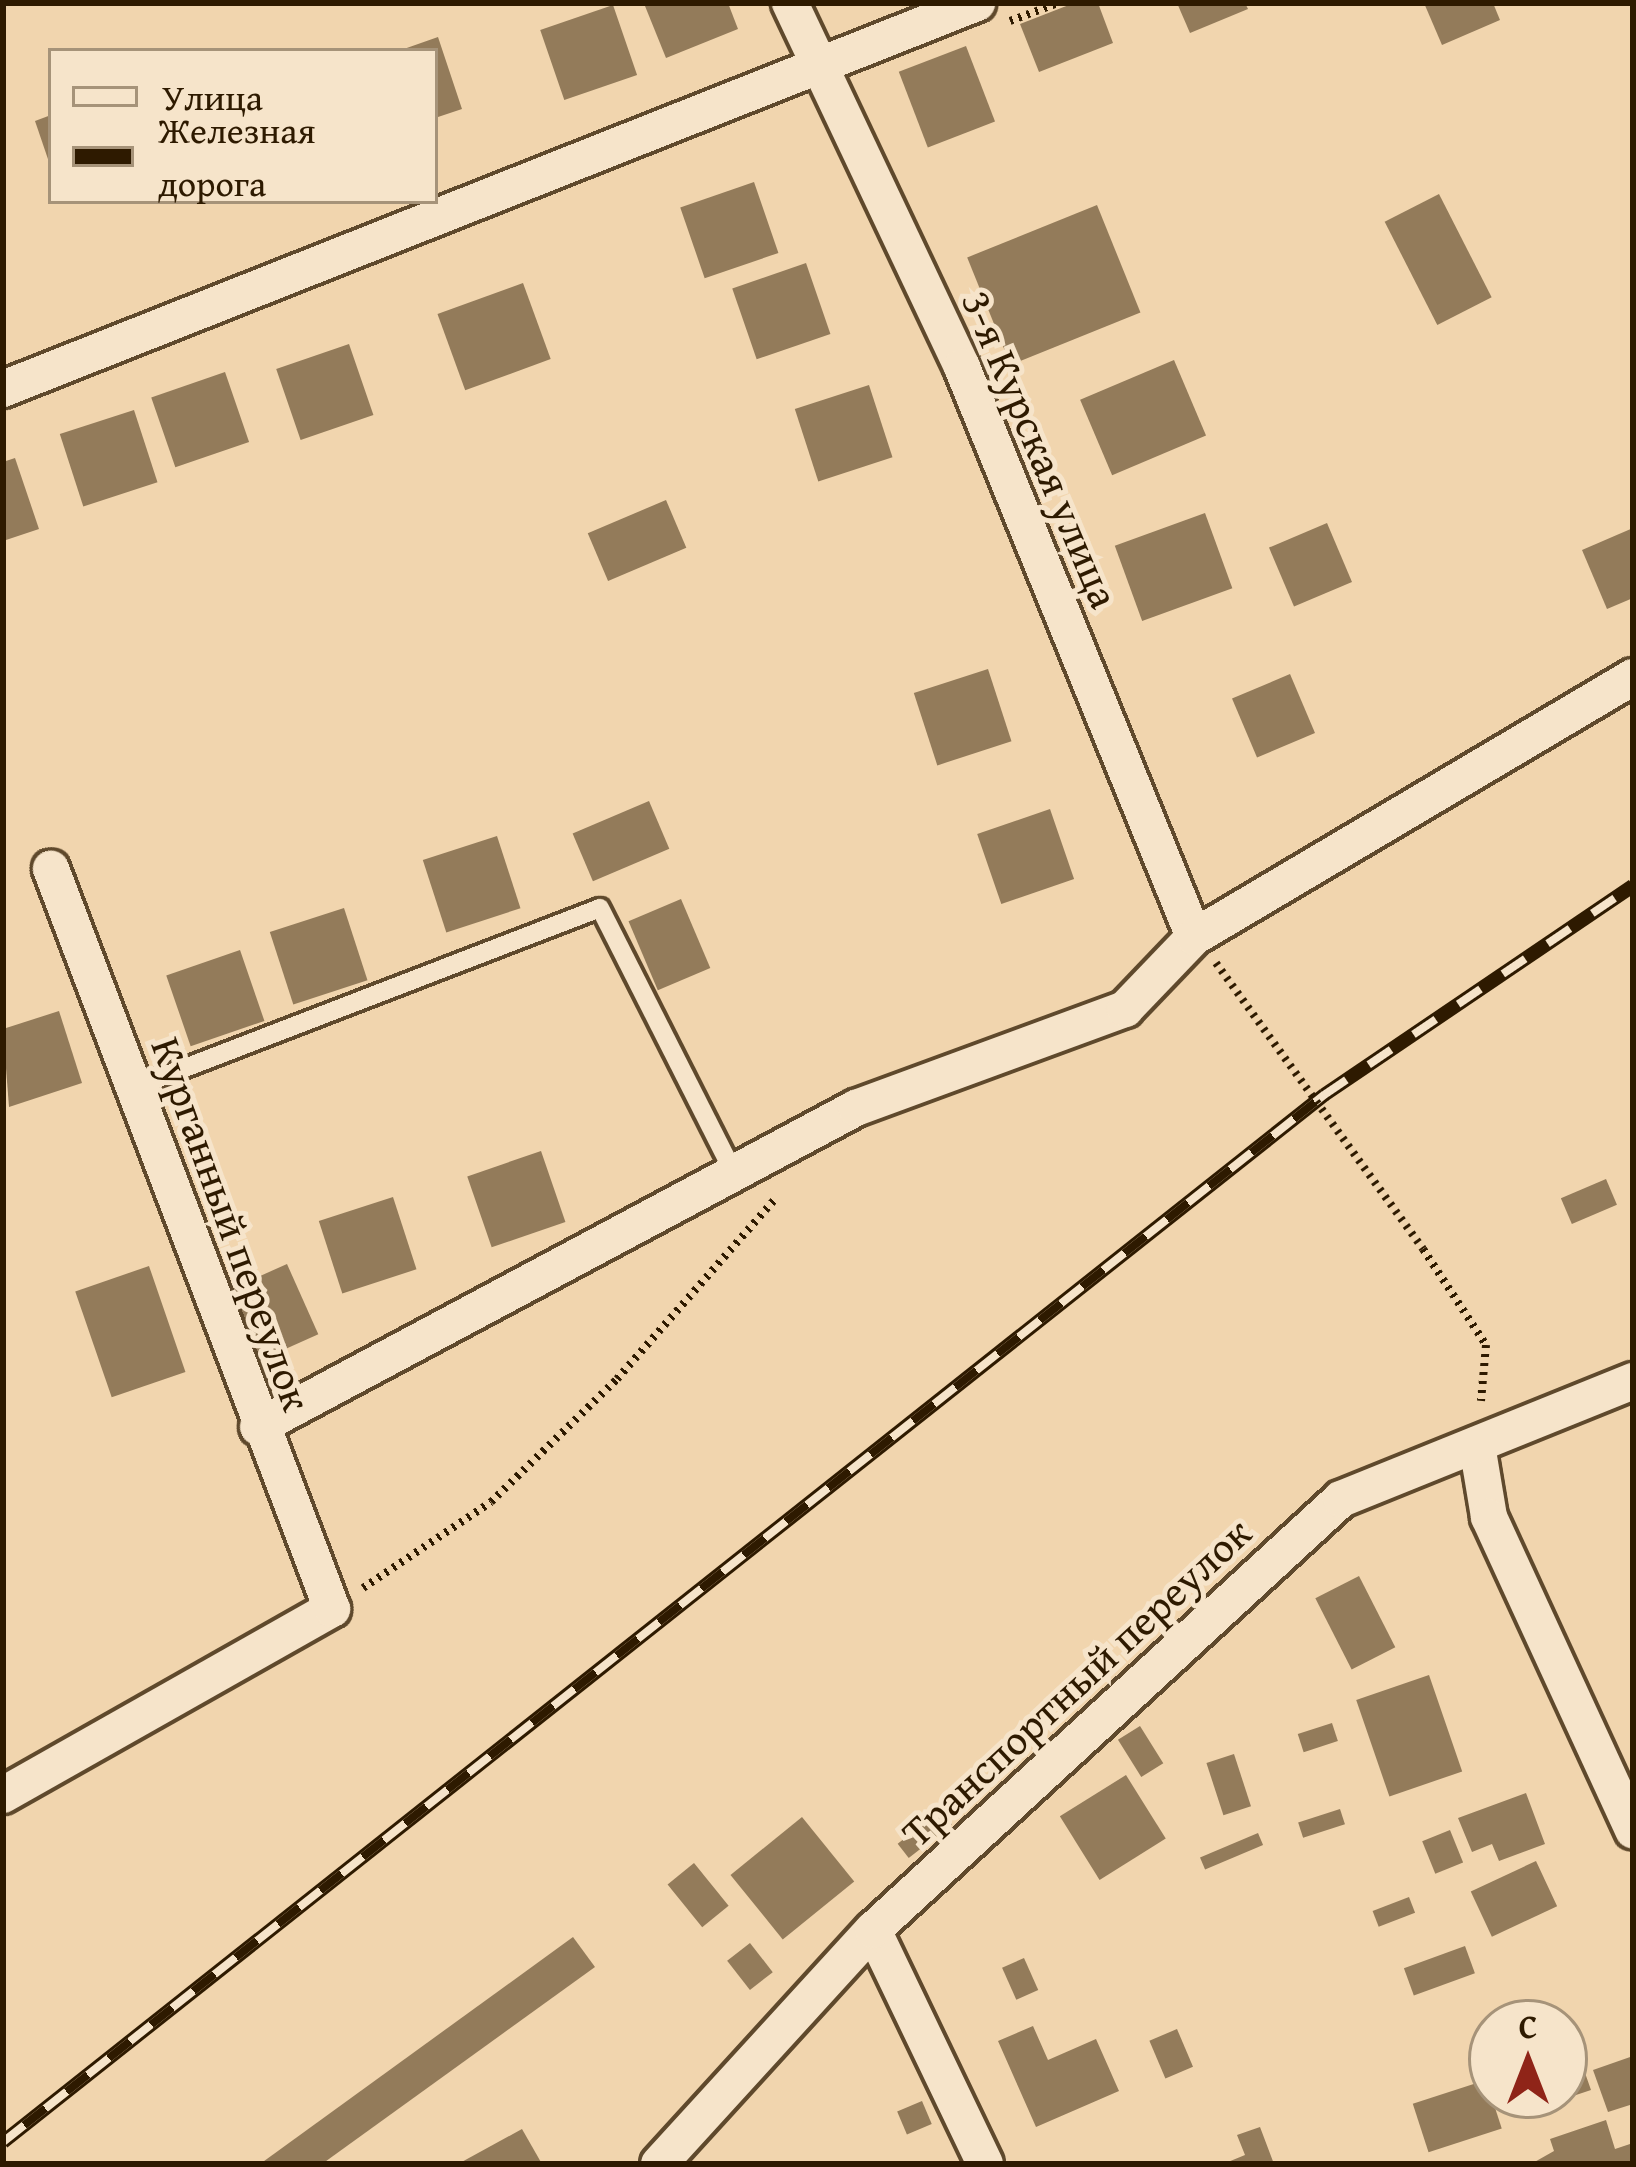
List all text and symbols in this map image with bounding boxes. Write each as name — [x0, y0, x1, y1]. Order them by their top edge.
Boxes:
legend — [48, 48, 438, 204]
text: Улица — [162, 70, 263, 123]
text: Железная дорога — [158, 103, 316, 209]
street label: 3-я Курская улица — [951, 283, 1131, 615]
street label: Курганный переулок — [141, 1030, 323, 1418]
street label: Транспортный переулок — [891, 1507, 1261, 1857]
north arrow — [1468, 1999, 1588, 2119]
text: С — [1519, 2002, 1537, 2050]

